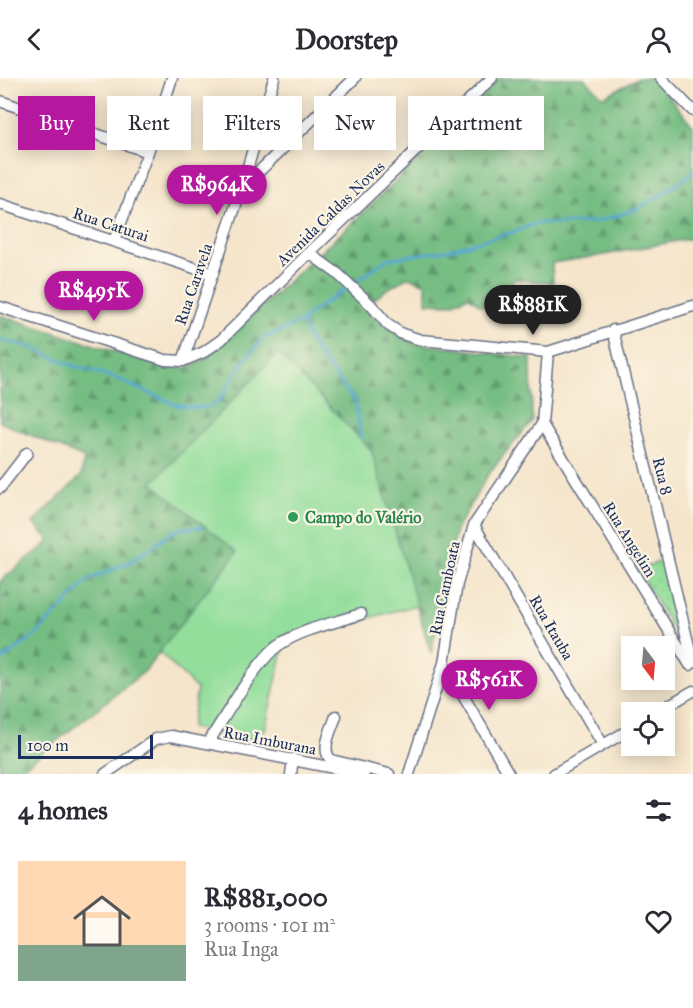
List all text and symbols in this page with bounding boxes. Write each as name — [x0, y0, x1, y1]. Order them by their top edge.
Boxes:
icon: back — [18, 23, 51, 56]
text: Doorstep — [295, 23, 398, 56]
icon: person — [642, 23, 675, 56]
chip: Buy — [18, 96, 95, 150]
chip: Rent — [107, 96, 191, 150]
chip: Filters — [203, 96, 302, 150]
chip: New — [314, 96, 396, 150]
chip: Apartment — [408, 96, 544, 150]
street label: Avenida Caldas Novas — [272, 157, 389, 271]
pin: R$964K — [168, 165, 266, 216]
text: R$964K — [181, 172, 253, 196]
street label: Rua Caturai — [70, 203, 152, 246]
street label: Rua Caravela — [171, 240, 216, 328]
pin: R$495K — [45, 271, 143, 322]
text: R$495K — [58, 278, 130, 302]
pin: R$881K — [484, 285, 582, 336]
text: R$881K — [498, 292, 568, 316]
street label: Rua 8 — [649, 455, 676, 497]
street label: Rua Angelim — [598, 498, 661, 582]
place label: Campo do Valério — [305, 508, 422, 528]
marker: Campo do Valério — [286, 510, 300, 524]
street label: Rua Camboata — [425, 539, 464, 637]
street label: Rua Itauba — [525, 591, 578, 663]
north arrow — [621, 636, 675, 690]
map controls — [621, 636, 675, 756]
pin: R$561K — [440, 660, 538, 711]
text: R$561K — [455, 667, 523, 691]
button: locate — [621, 702, 675, 756]
street label: Rua Imburana — [222, 722, 318, 759]
scale bar — [18, 732, 153, 760]
text: 100 m — [27, 736, 69, 755]
text: 4 homes — [18, 794, 108, 826]
icon: filters — [642, 794, 675, 827]
text: R$881,000 — [204, 881, 328, 913]
icon: home — [66, 885, 138, 957]
icon: heart — [642, 905, 675, 938]
text: 3 rooms · 101 m² — [204, 913, 335, 937]
text: Rua Inga — [204, 937, 278, 961]

